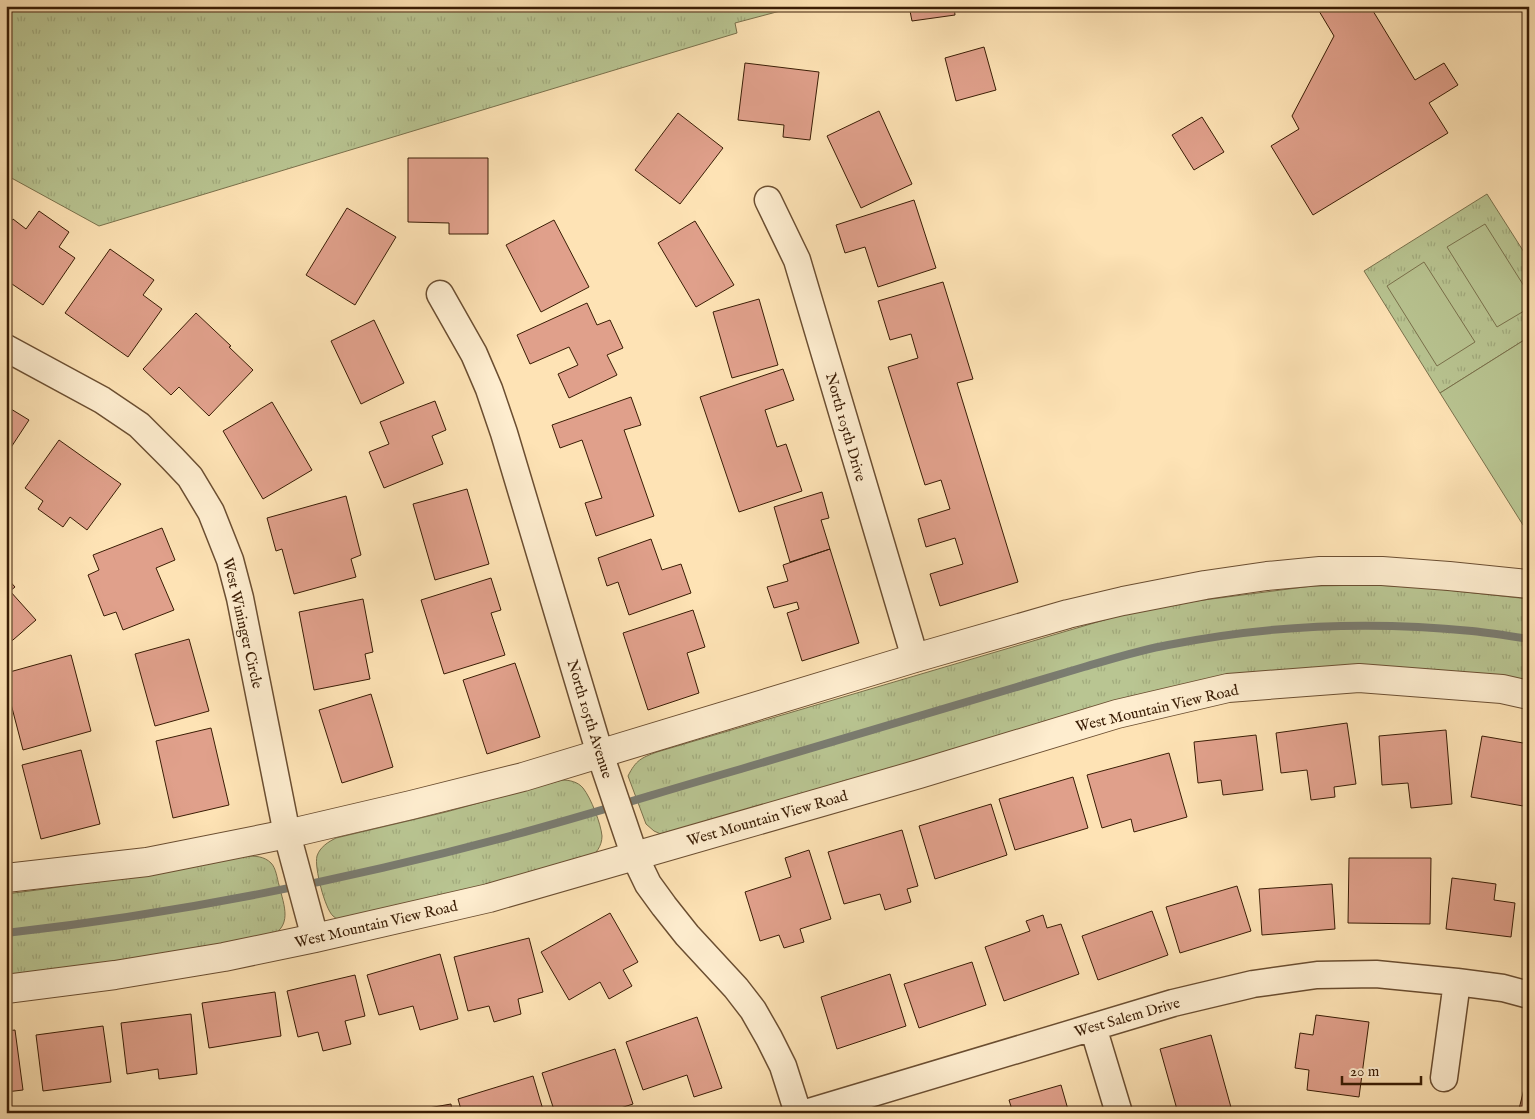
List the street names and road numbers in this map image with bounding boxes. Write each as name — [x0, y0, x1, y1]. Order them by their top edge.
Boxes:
street label: North 105th Drive — [821, 371, 870, 484]
street label: West Wininger Circle — [218, 556, 267, 691]
street label: North 105th Avenue — [562, 658, 617, 781]
street label: West Mountain View Road — [1074, 680, 1241, 736]
street label: West Mountain View Road — [685, 786, 851, 851]
street label: West Mountain View Road — [293, 896, 460, 952]
street label: West Salem Drive — [1072, 993, 1182, 1042]

